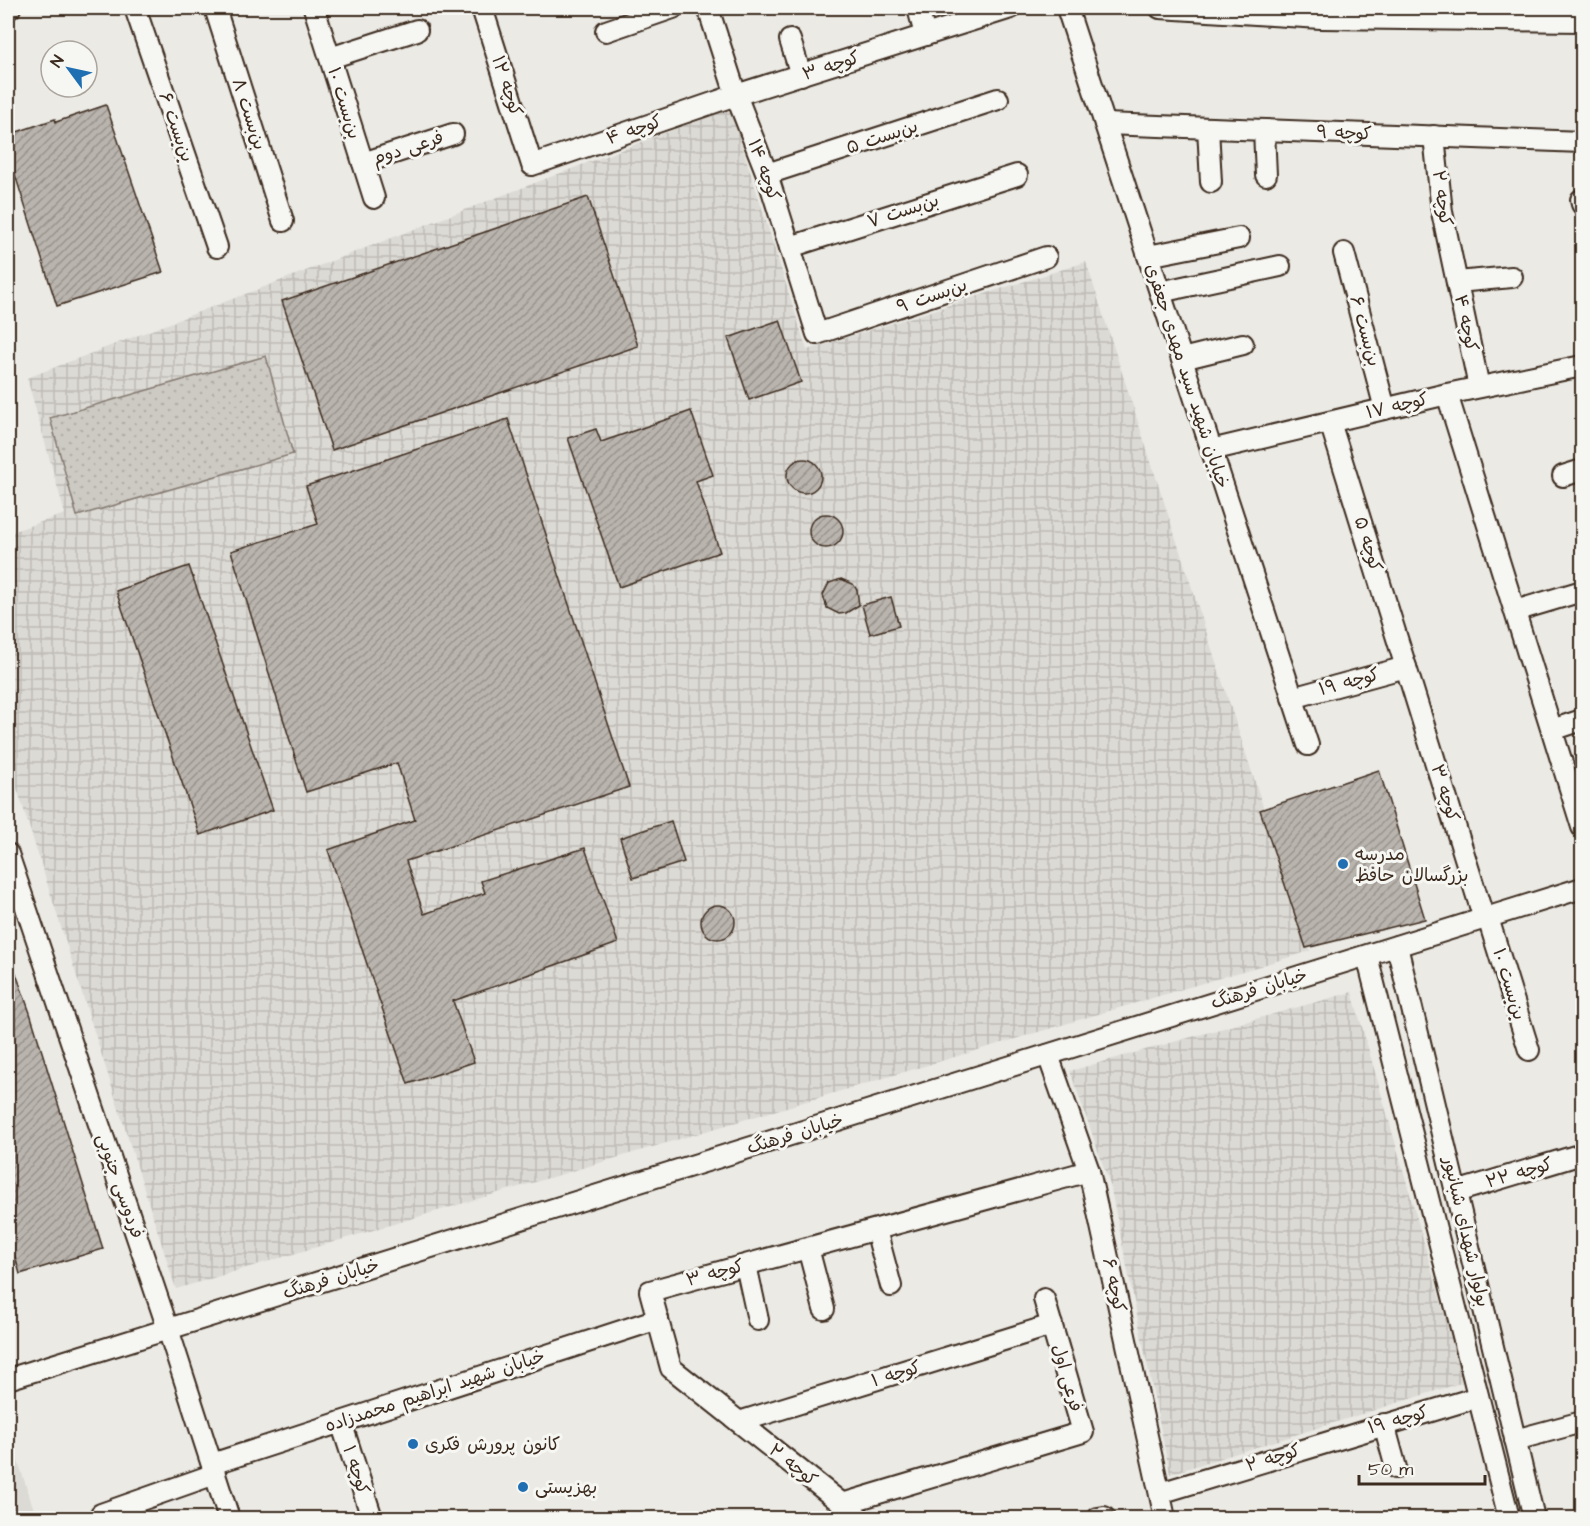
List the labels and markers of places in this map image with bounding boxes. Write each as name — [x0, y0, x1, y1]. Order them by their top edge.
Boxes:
place label: مدرسه بزرگسالان حافظ — [1355, 842, 1468, 888]
marker: مدرسه بزرگسالان حافظ — [1336, 857, 1350, 871]
place label: کانون پرورش فکری — [425, 1432, 561, 1457]
marker: کانون پرورش فکری — [406, 1437, 420, 1451]
place label: بهزیستی — [535, 1475, 597, 1500]
marker: بهزیستی — [516, 1480, 530, 1494]

